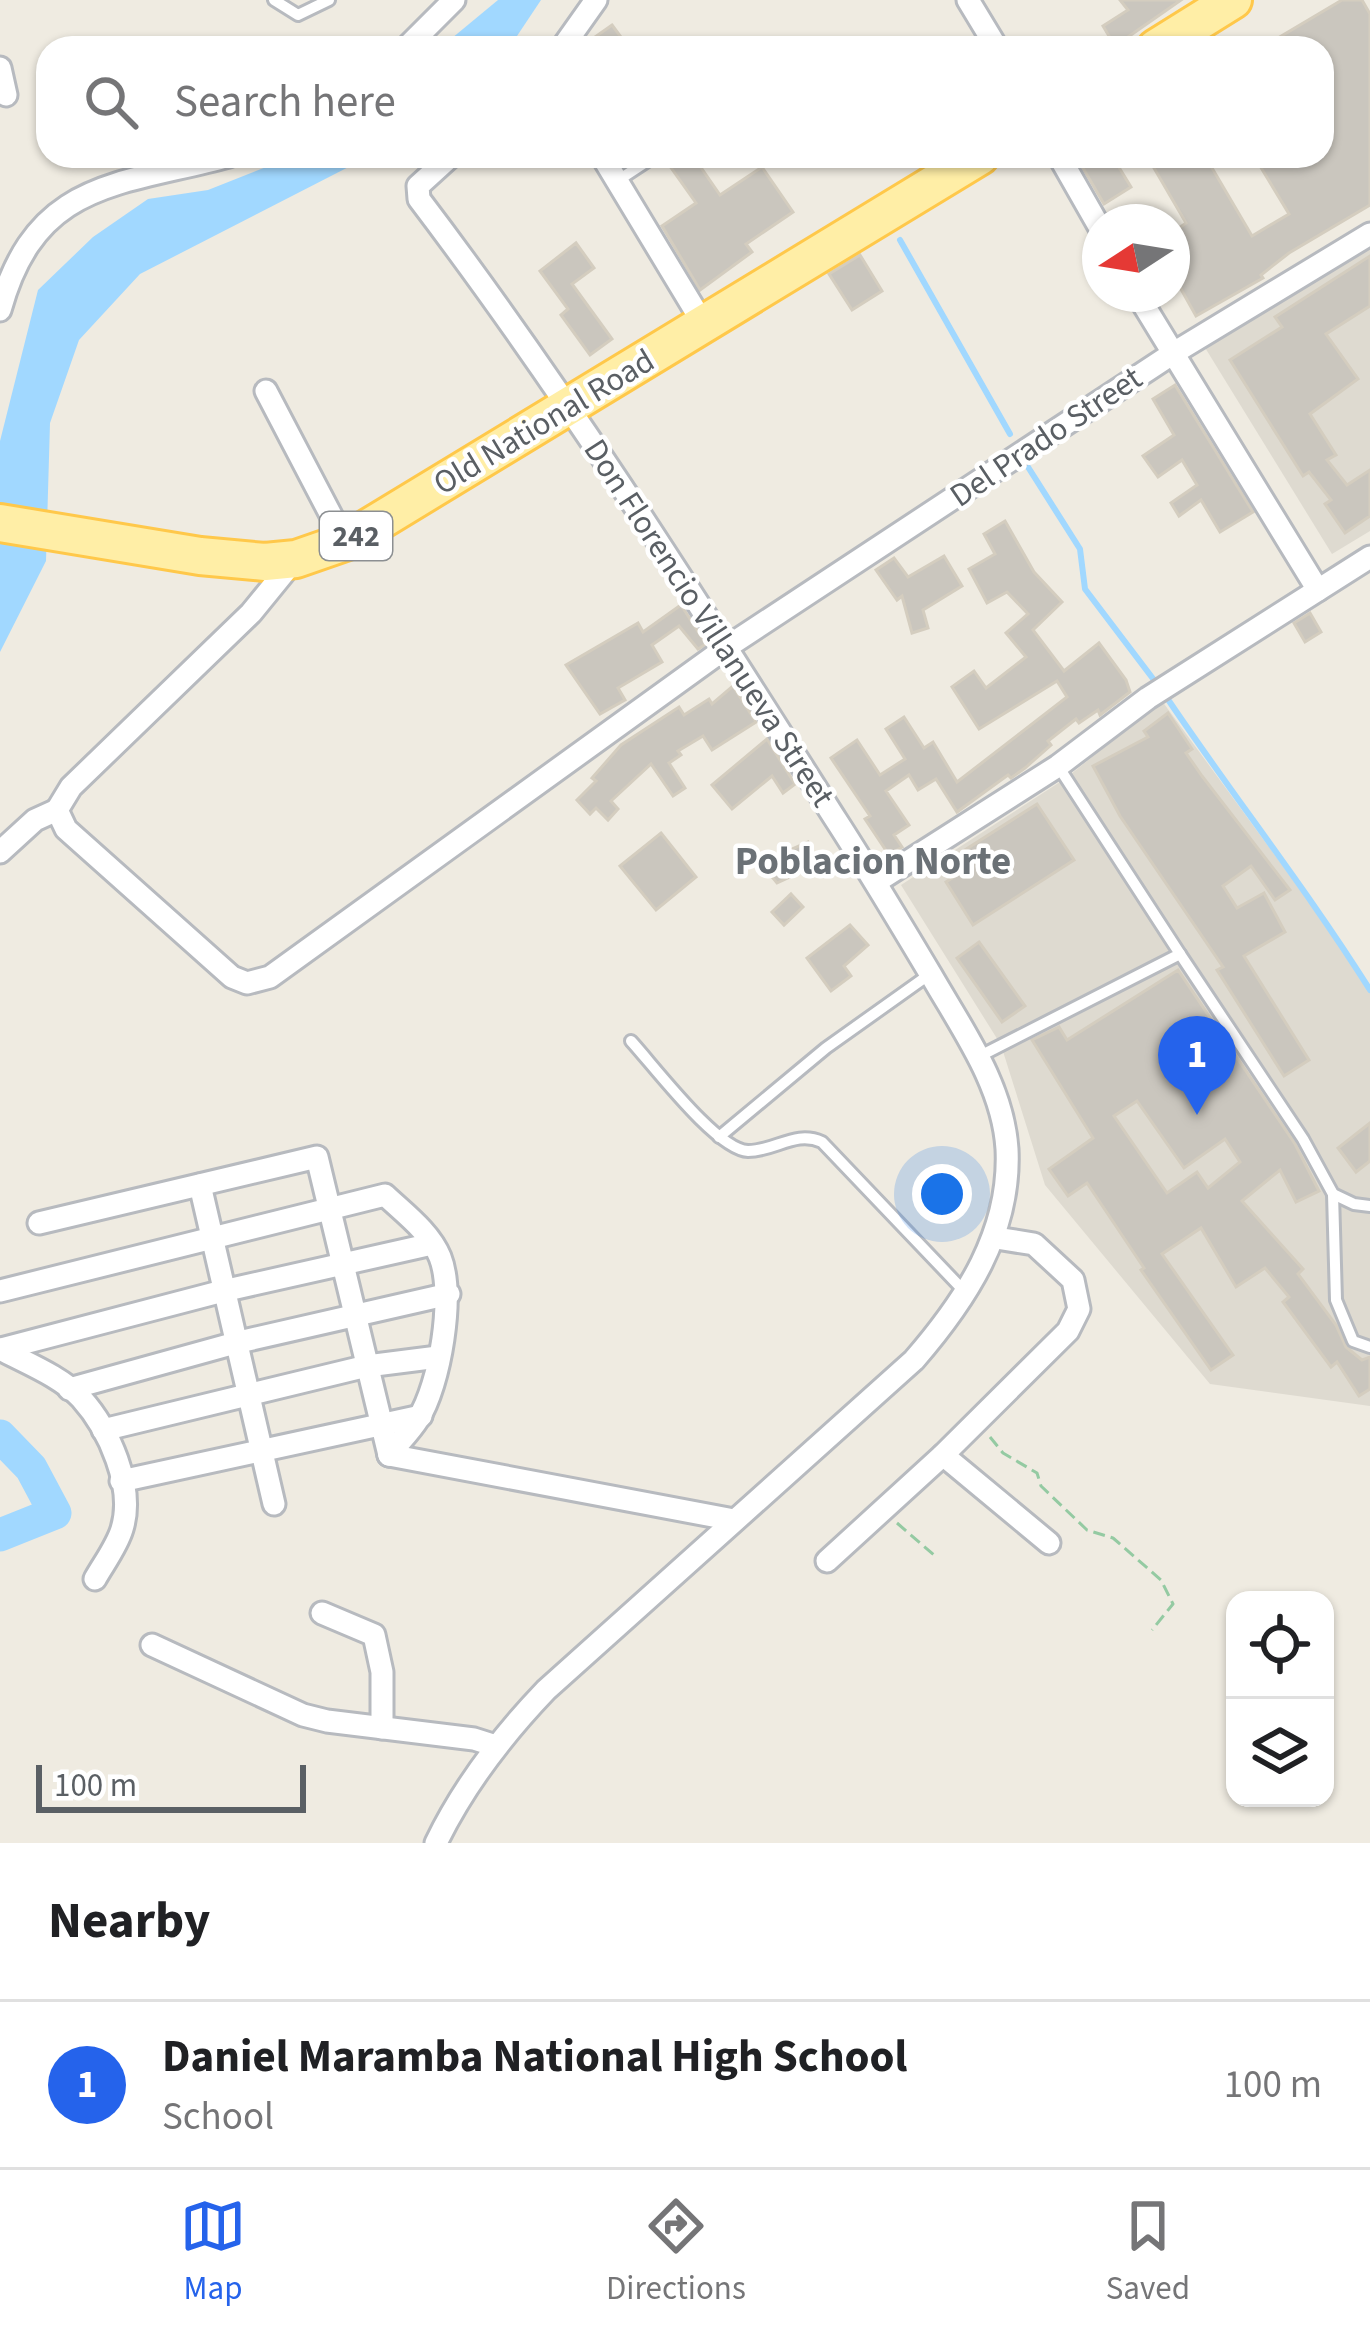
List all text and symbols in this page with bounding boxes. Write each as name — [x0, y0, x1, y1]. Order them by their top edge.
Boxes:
search box — [36, 36, 1334, 168]
icon: search — [78, 69, 144, 135]
text: Search here — [174, 70, 396, 134]
north arrow — [1082, 204, 1190, 312]
street label: Old National Road — [425, 337, 663, 507]
street label: Del Prado Street — [940, 355, 1152, 519]
street label: Don Florencio Villanueva Street — [572, 430, 846, 816]
road number: 242 — [320, 512, 392, 560]
district label: Poblacion Norte — [735, 834, 1011, 890]
pin: 1 — [1158, 1016, 1236, 1115]
your location — [912, 1164, 972, 1224]
map controls — [1226, 1591, 1334, 1807]
button: locate — [1226, 1591, 1334, 1699]
button: layers — [1226, 1699, 1334, 1807]
scale bar — [36, 1759, 306, 1812]
text: 100 m — [54, 1762, 137, 1809]
text: Nearby — [48, 1885, 210, 1957]
text: Daniel Maramba National High School — [162, 2025, 907, 2089]
text: 1 — [77, 2057, 97, 2113]
text: 100 m — [1224, 2057, 1322, 2113]
text: School — [162, 2089, 274, 2145]
tab: Map — [180, 2193, 246, 2312]
tab: Directions — [606, 2193, 746, 2312]
tab: Saved — [1106, 2193, 1190, 2312]

